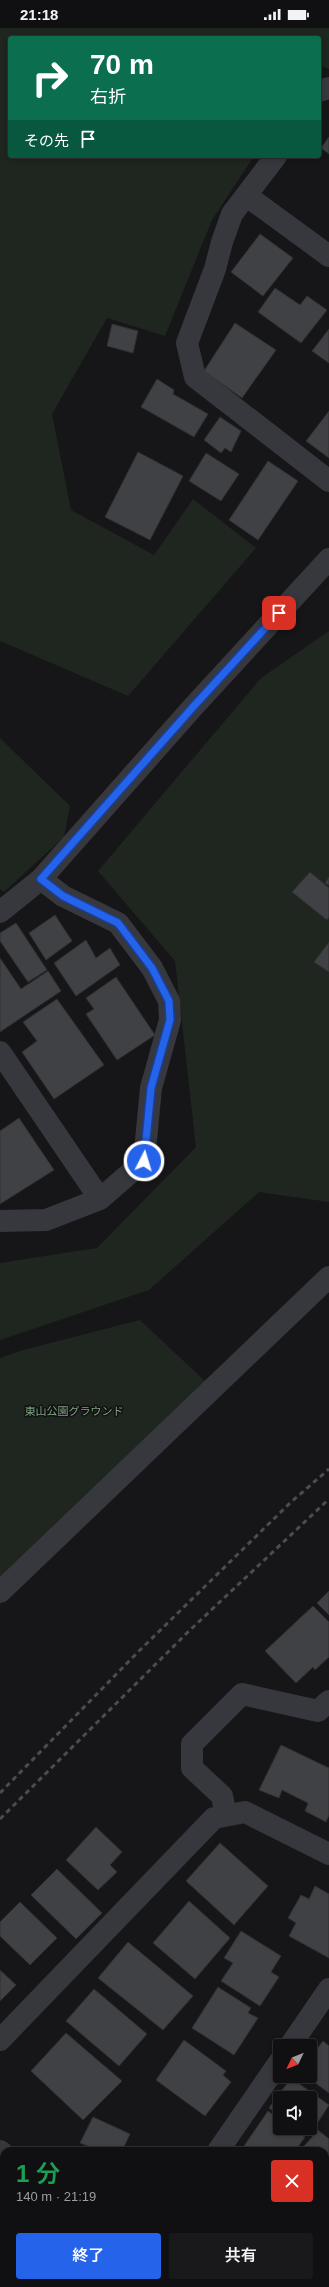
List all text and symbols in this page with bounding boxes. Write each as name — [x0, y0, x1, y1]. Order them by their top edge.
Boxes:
text: 21:18 — [20, 6, 58, 23]
text: 70 m — [90, 49, 154, 80]
icon: right — [24, 52, 76, 104]
text: 右折 — [90, 87, 126, 107]
icon: arrive — [77, 128, 99, 150]
text: その先 — [24, 132, 69, 149]
pin — [262, 596, 296, 630]
icon: arrive — [268, 602, 290, 624]
position arrow — [123, 1140, 165, 1182]
park label: 東山公園グラウンド — [25, 1405, 124, 1417]
north arrow — [273, 2039, 317, 2083]
map controls — [273, 2039, 317, 2135]
button: sound — [273, 2091, 317, 2135]
text: 1 分 — [16, 2160, 60, 2187]
button: close — [271, 2160, 313, 2202]
text: 140 m · 21:19 — [16, 2189, 96, 2204]
button: 終了 — [16, 2233, 161, 2279]
button: 共有 — [169, 2233, 313, 2279]

